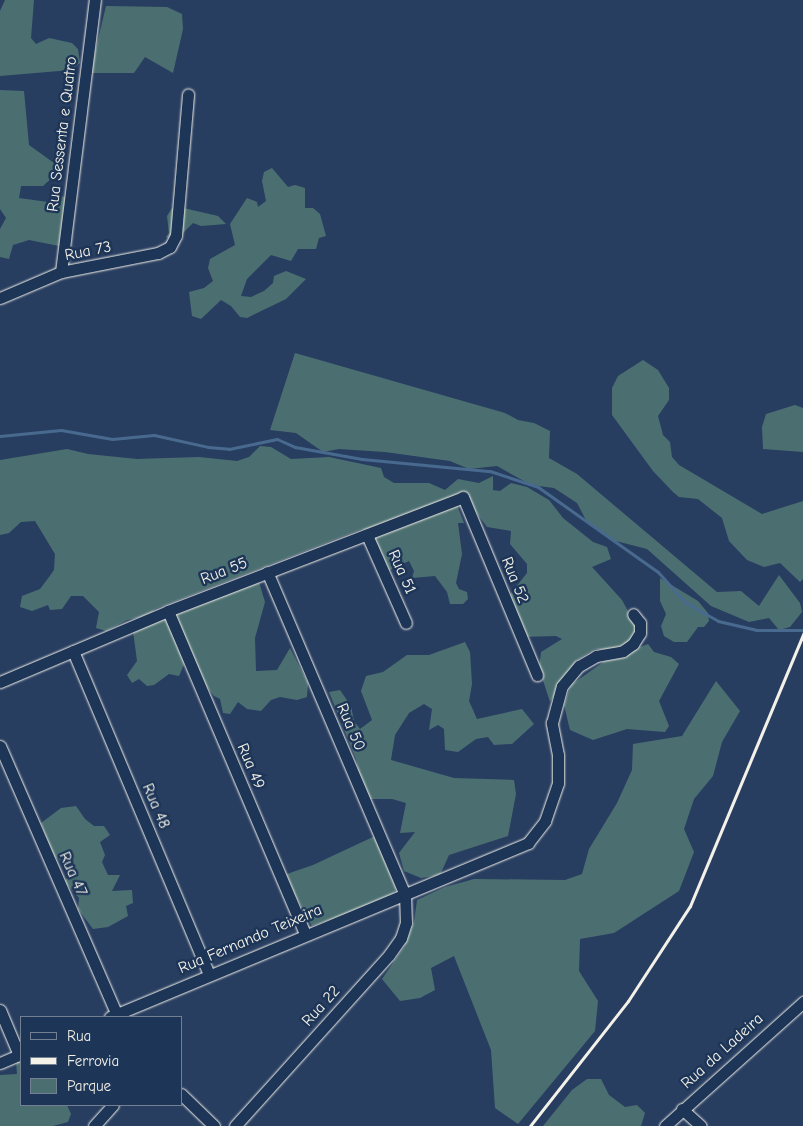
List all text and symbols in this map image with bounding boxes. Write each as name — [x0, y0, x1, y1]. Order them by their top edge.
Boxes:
street label: Rua Sessenta e Quatro — [43, 55, 81, 213]
street label: Rua 73 — [63, 237, 113, 265]
street label: Rua 51 — [384, 547, 420, 597]
street label: Rua 55 — [198, 553, 250, 589]
street label: Rua 52 — [497, 554, 533, 606]
street label: Rua 50 — [332, 700, 370, 754]
street label: Rua 49 — [233, 740, 269, 792]
street label: Rua 48 — [138, 780, 174, 832]
street label: Rua 47 — [55, 849, 91, 899]
street label: Rua Fernando Teixeira — [175, 900, 325, 978]
street label: Rua 22 — [298, 982, 344, 1030]
street label: Rua da Ladeira — [677, 1009, 767, 1093]
legend — [20, 1016, 182, 1106]
text: Rua — [67, 1027, 91, 1045]
text: Ferrovia — [67, 1052, 119, 1070]
text: Parque — [67, 1077, 111, 1095]

